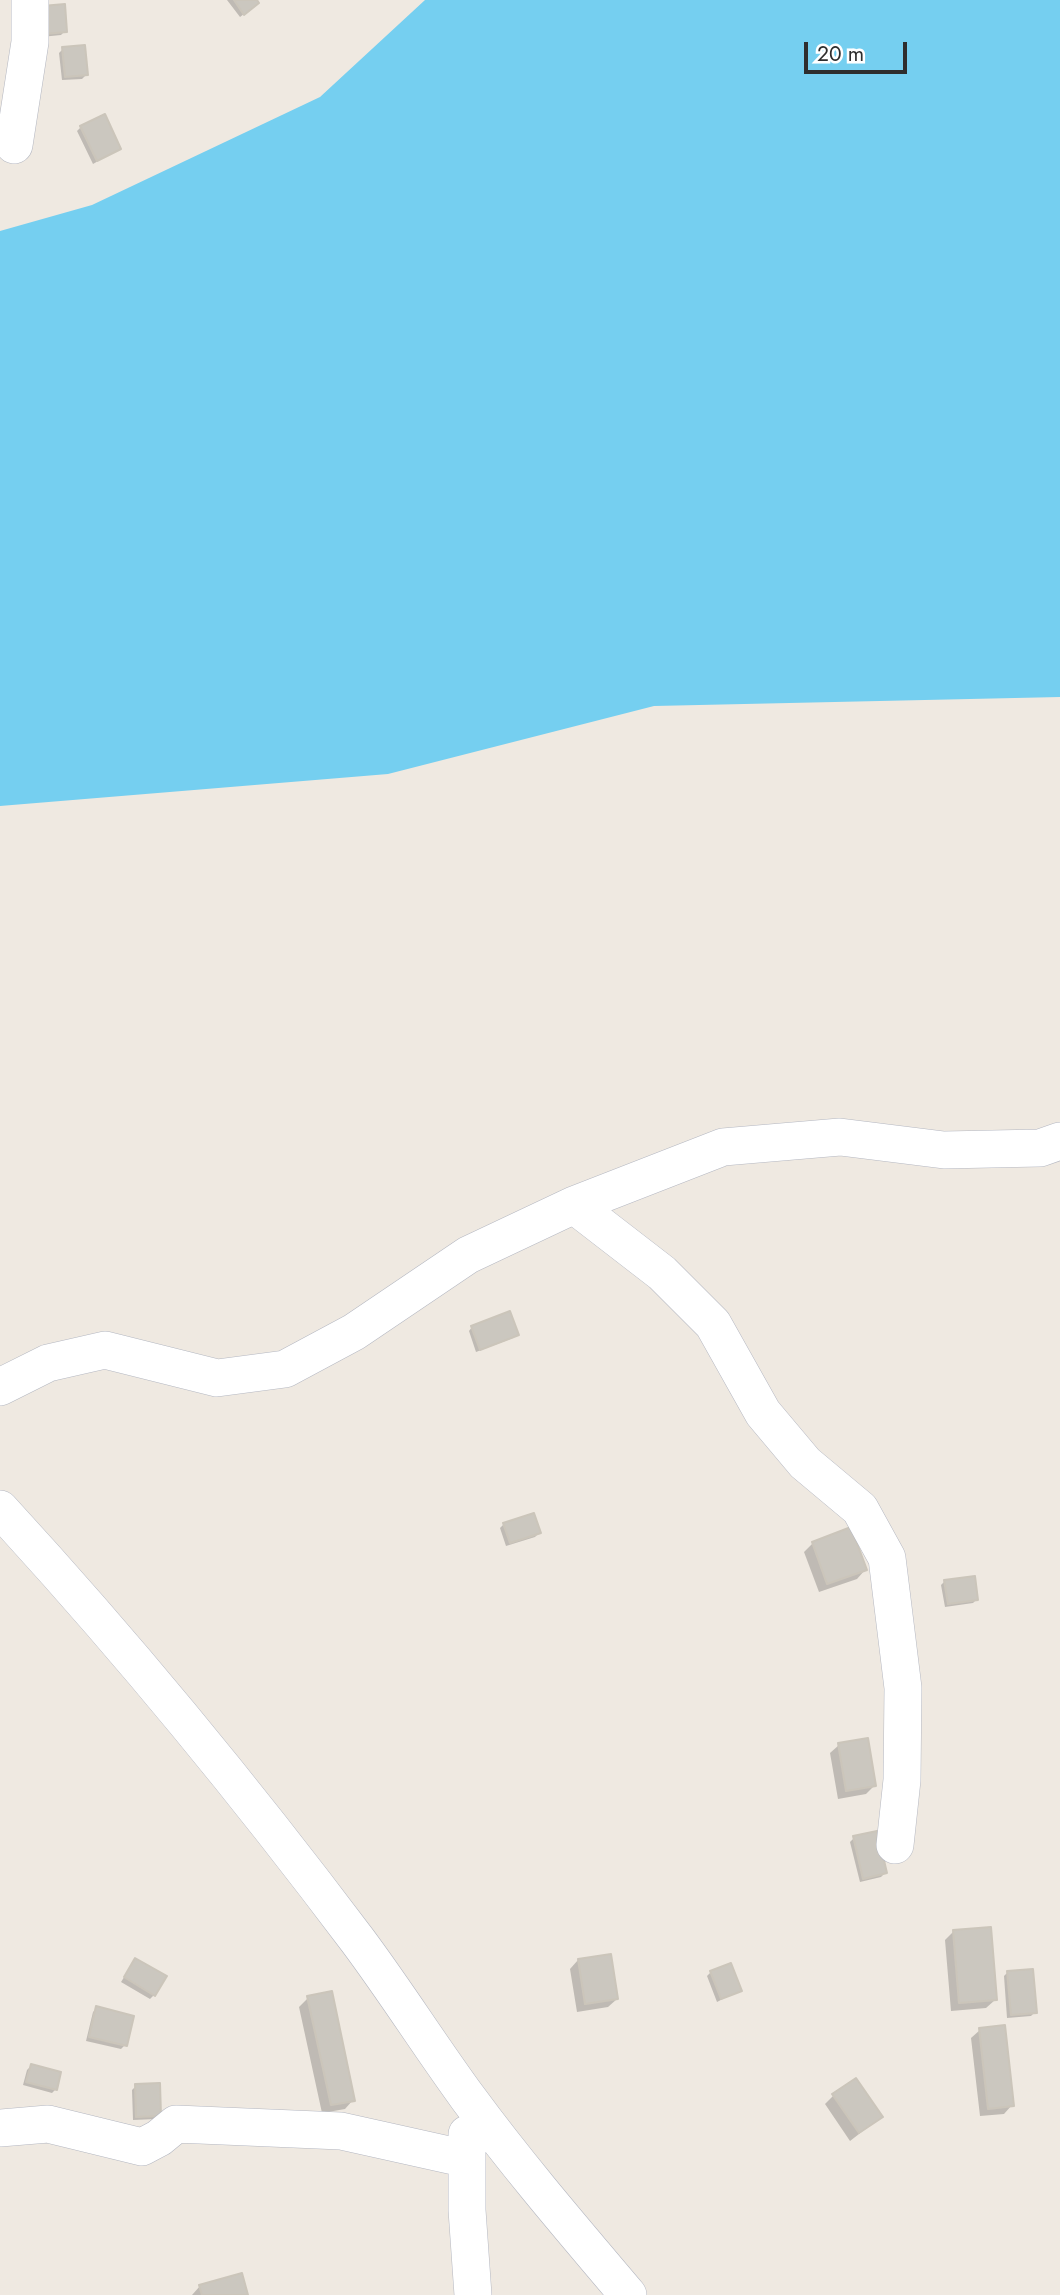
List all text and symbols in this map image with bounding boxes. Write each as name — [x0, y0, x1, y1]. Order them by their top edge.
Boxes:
scale bar — [808, 28, 911, 72]
text: 20 m — [817, 39, 864, 69]

